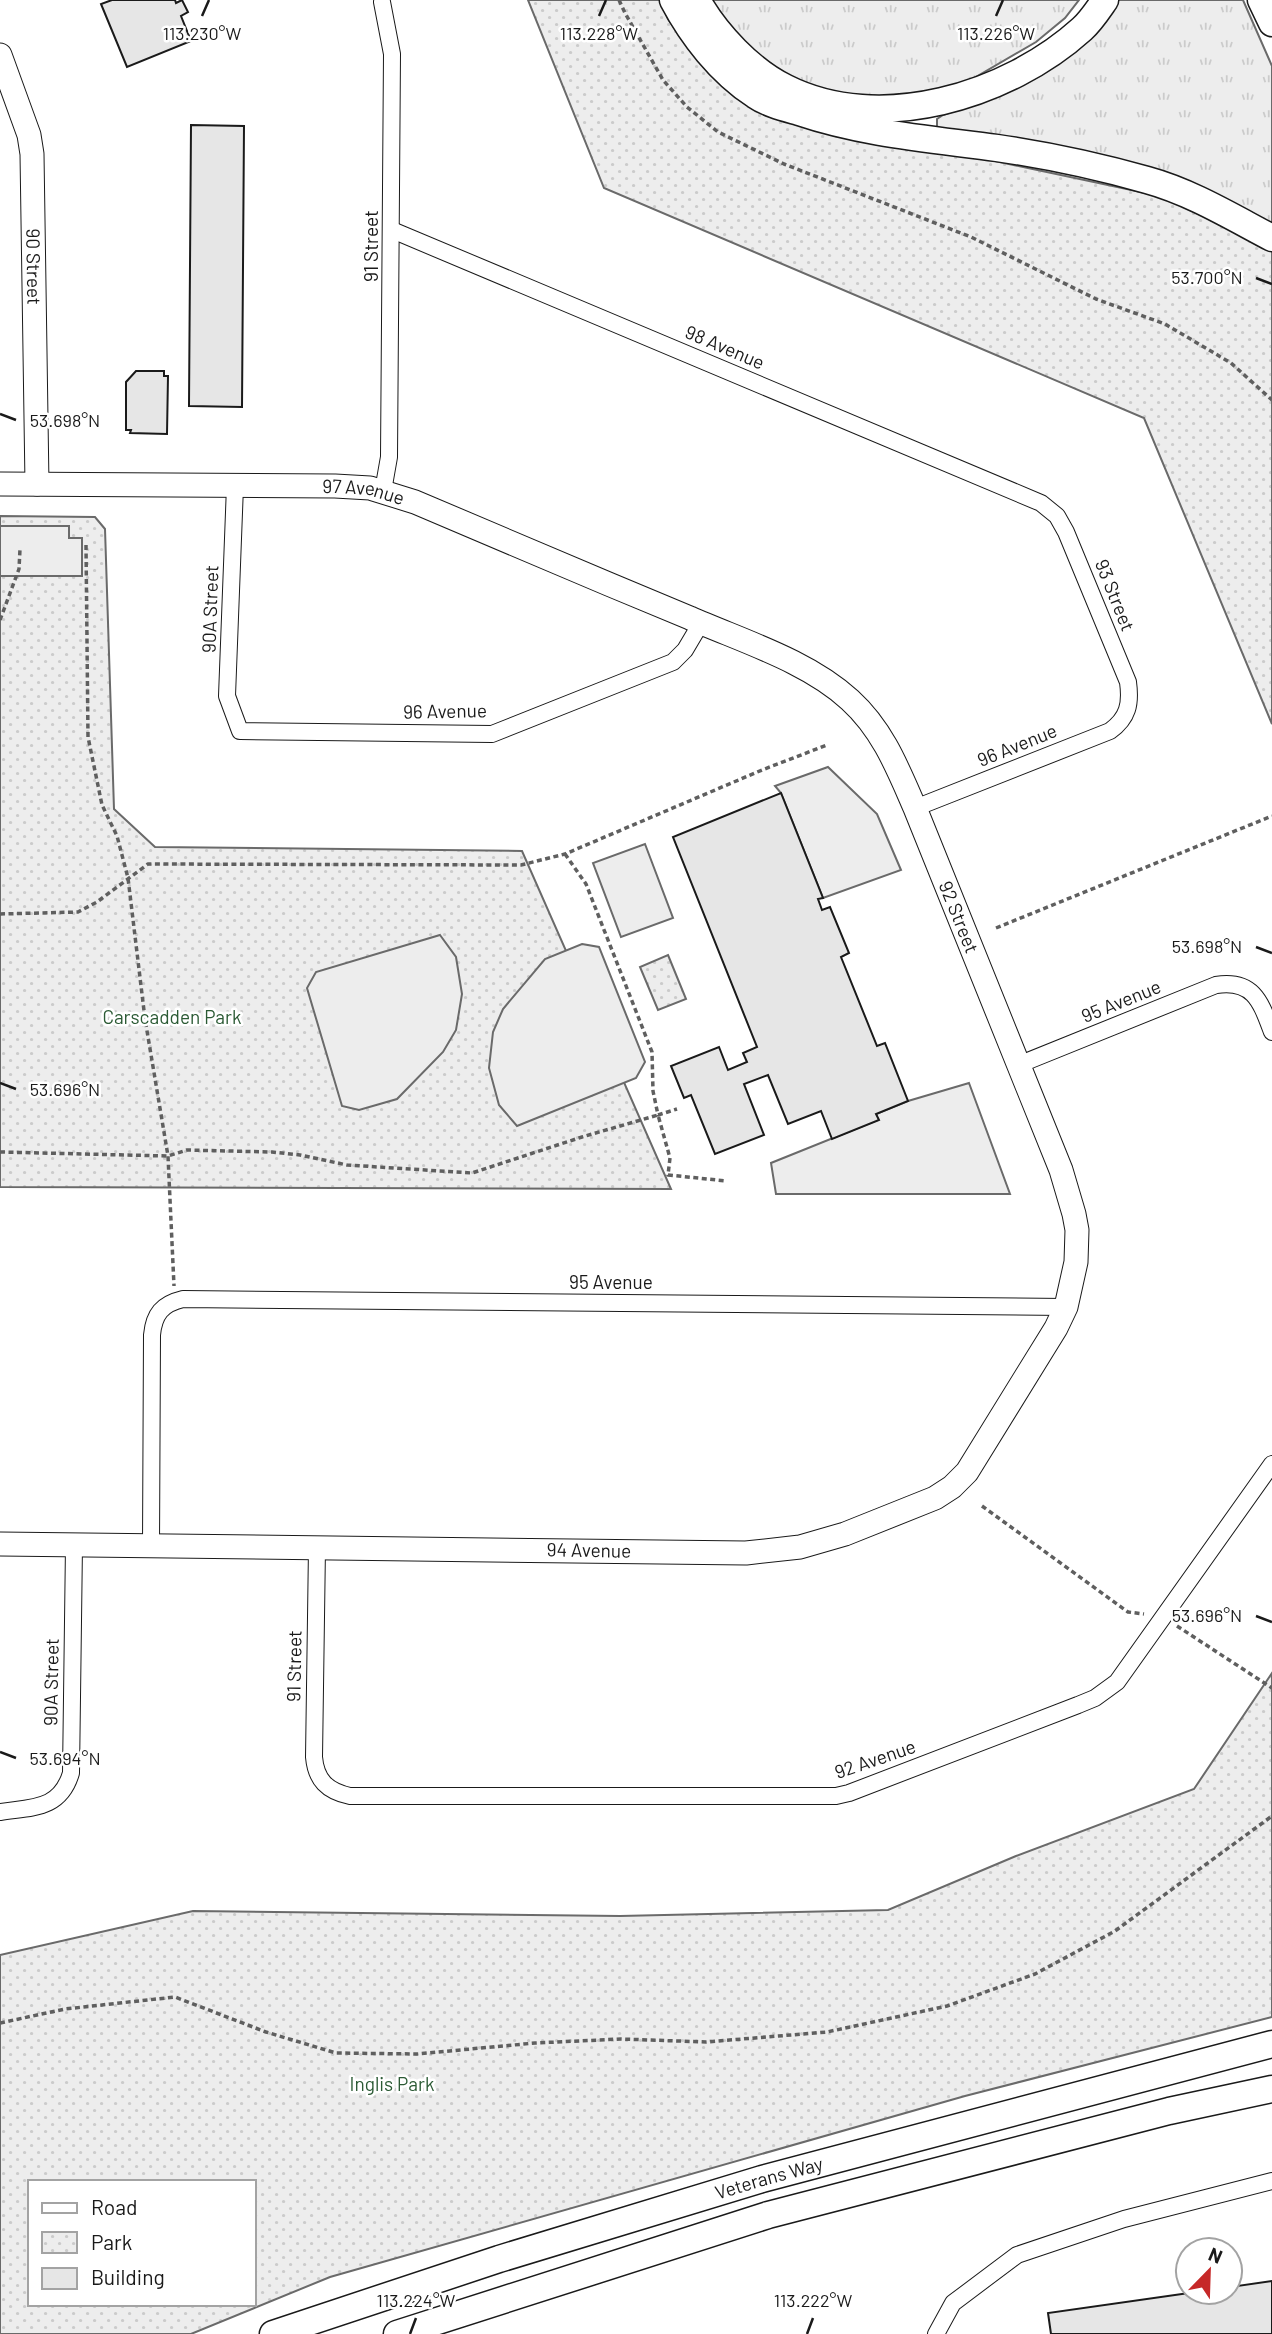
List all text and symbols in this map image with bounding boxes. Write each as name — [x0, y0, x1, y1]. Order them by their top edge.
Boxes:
text: 113.230°W — [163, 22, 241, 44]
text: 113.228°W — [560, 22, 638, 44]
text: 113.226°W — [957, 22, 1035, 44]
street label: 91 Street — [359, 210, 382, 282]
street label: 90 Street — [22, 228, 46, 305]
text: 53.700°N — [1171, 266, 1243, 288]
street label: 98 Avenue — [682, 320, 768, 374]
text: 53.698°N — [30, 409, 100, 431]
street label: 97 Avenue — [322, 474, 407, 509]
street label: 93 Street — [1091, 556, 1140, 634]
street label: 90A Street — [196, 565, 223, 653]
street label: 96 Avenue — [403, 698, 487, 723]
street label: 96 Avenue — [974, 718, 1060, 771]
street label: 92 Street — [935, 877, 984, 956]
text: 53.698°N — [1172, 935, 1242, 957]
street label: 95 Avenue — [1078, 974, 1164, 1027]
park label: Carscadden Park — [103, 1005, 241, 1028]
text: 53.696°N — [30, 1078, 100, 1100]
street label: 95 Avenue — [569, 1270, 653, 1293]
street label: 94 Avenue — [547, 1537, 631, 1562]
text: 53.696°N — [1172, 1604, 1242, 1626]
street label: 91 Street — [281, 1630, 306, 1702]
street label: 90A Street — [38, 1638, 63, 1726]
street label: 92 Avenue — [831, 1734, 918, 1783]
text: 53.694°N — [29, 1747, 101, 1769]
park label: Inglis Park — [350, 2072, 434, 2095]
street label: Veterans Way — [712, 2151, 825, 2204]
legend — [28, 2180, 256, 2306]
text: Road — [91, 2194, 137, 2219]
text: Park — [91, 2229, 132, 2254]
north arrow — [1174, 2236, 1244, 2306]
text: N — [1206, 2242, 1226, 2268]
text: Building — [91, 2264, 165, 2289]
text: 113.224°W — [377, 2289, 456, 2311]
text: 113.222°W — [774, 2289, 852, 2311]

